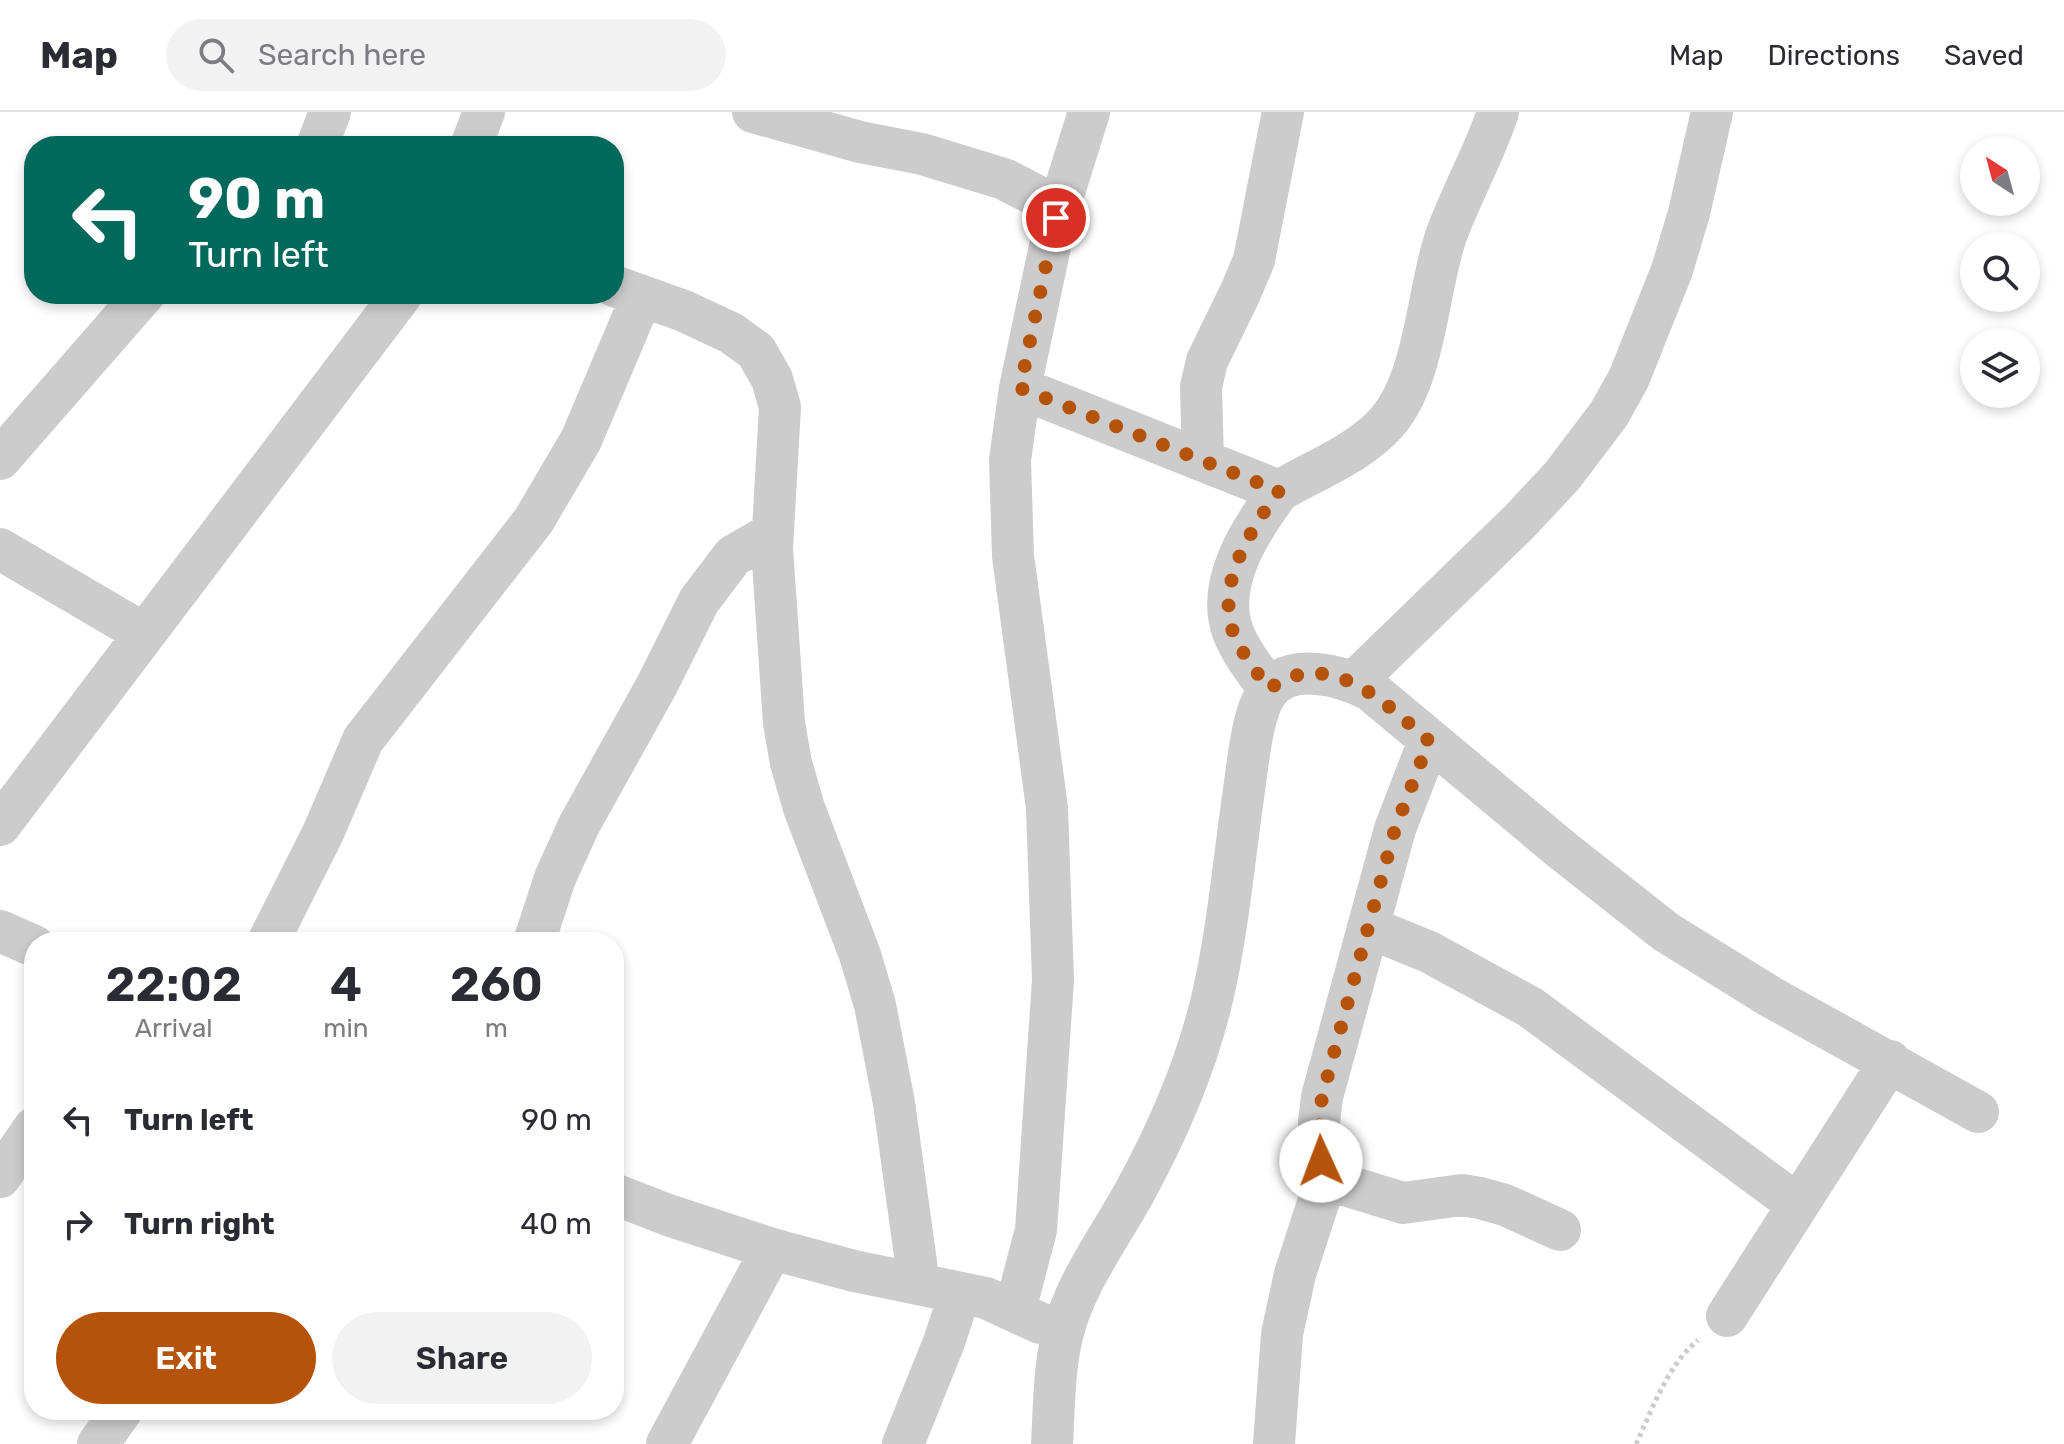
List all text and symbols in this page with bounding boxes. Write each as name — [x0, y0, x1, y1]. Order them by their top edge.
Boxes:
search box — [166, 19, 726, 91]
text: Map — [40, 32, 118, 78]
icon: search — [194, 33, 238, 77]
text: Search here — [258, 37, 426, 73]
text: Map — [1669, 39, 1723, 72]
text: Directions — [1767, 39, 1900, 72]
text: Saved — [1944, 39, 2024, 72]
north arrow — [1960, 136, 2040, 216]
map controls — [1960, 136, 2040, 408]
text: 90 m — [188, 166, 325, 232]
icon: left — [56, 168, 160, 272]
pin — [1022, 184, 1090, 252]
icon: arrive — [1034, 196, 1078, 240]
button: search — [1960, 232, 2040, 312]
text: Turn left — [188, 233, 329, 276]
button: layers — [1960, 328, 2040, 408]
text: 22:02 — [105, 956, 242, 1013]
text: 4 — [330, 956, 362, 1013]
text: 260 — [450, 956, 543, 1013]
text: Arrival — [135, 1013, 213, 1044]
text: min — [323, 1013, 369, 1044]
text: m — [485, 1013, 508, 1044]
icon: left — [56, 1098, 100, 1142]
text: Turn left — [124, 1102, 254, 1138]
text: 90 m — [521, 1102, 592, 1138]
position arrow — [1279, 1119, 1363, 1203]
icon: right — [56, 1202, 100, 1246]
text: Turn right — [124, 1206, 275, 1242]
text: 40 m — [520, 1206, 592, 1242]
button: Exit — [56, 1312, 316, 1404]
button: Share — [332, 1312, 592, 1404]

